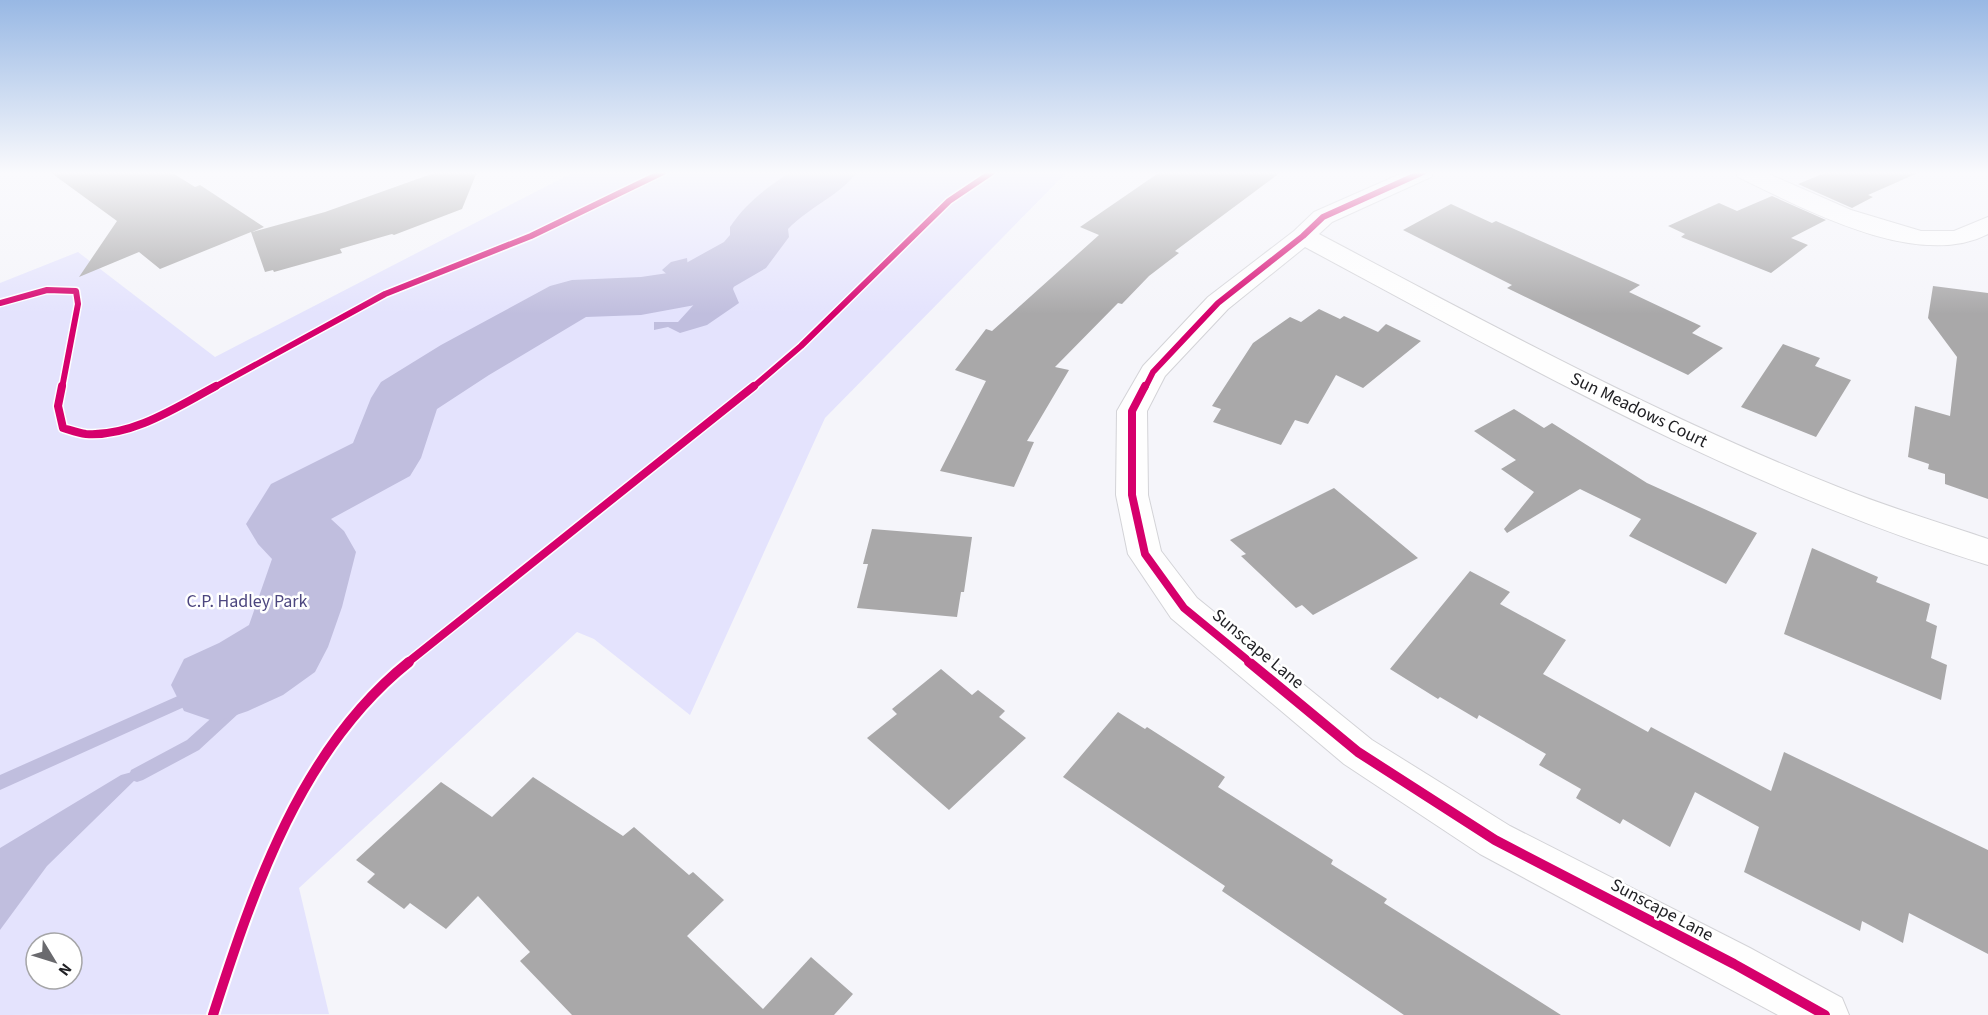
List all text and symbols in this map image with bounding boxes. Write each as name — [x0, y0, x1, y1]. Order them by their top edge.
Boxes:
street label: Sun Meadows Court — [1566, 366, 1712, 454]
park label: C.P. Hadley Park — [186, 589, 308, 614]
street label: Sunscape Lane — [1207, 603, 1309, 695]
street label: Sunscape Lane — [1606, 872, 1718, 948]
north arrow — [24, 931, 84, 991]
text: N — [53, 959, 77, 981]

